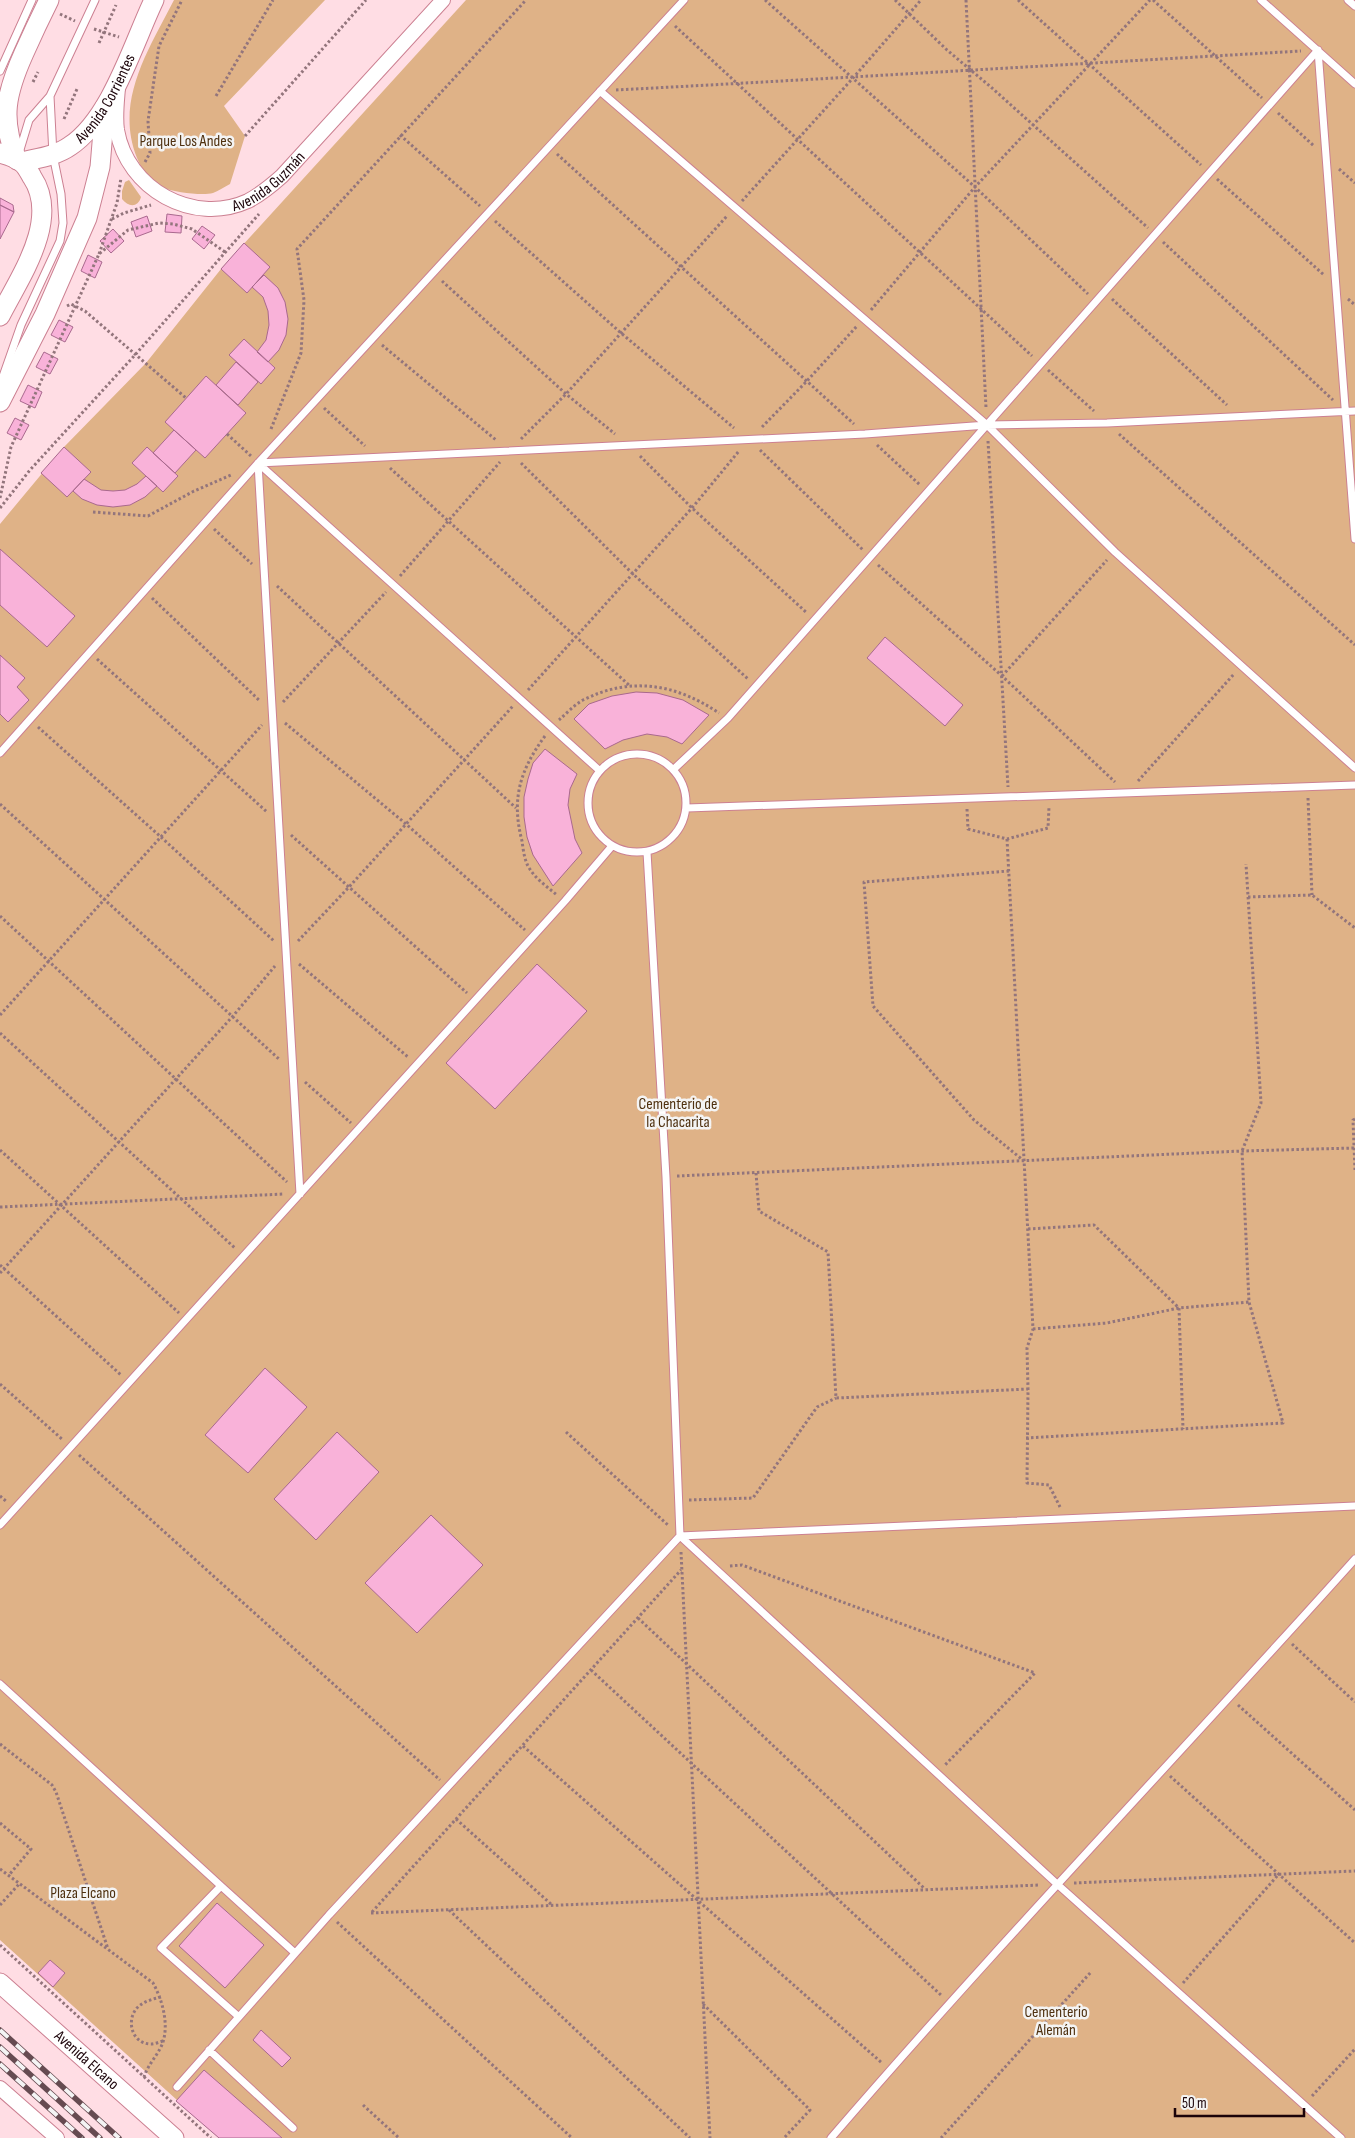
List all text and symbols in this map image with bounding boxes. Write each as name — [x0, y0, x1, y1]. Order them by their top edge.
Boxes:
street label: Avenida Corrientes — [70, 51, 139, 148]
park label: Parque Los Andes — [140, 132, 233, 151]
street label: Avenida Guzmán — [229, 148, 309, 216]
park label: Cementerio de la Chacarita — [639, 1095, 717, 1132]
park label: Plaza Elcano — [50, 1884, 116, 1903]
park label: Cementerio Alemán — [1024, 2003, 1088, 2040]
street label: Avenida Elcano — [50, 2026, 123, 2094]
scale bar — [1175, 2086, 1304, 2118]
text: 50 m — [1182, 2094, 1207, 2113]

